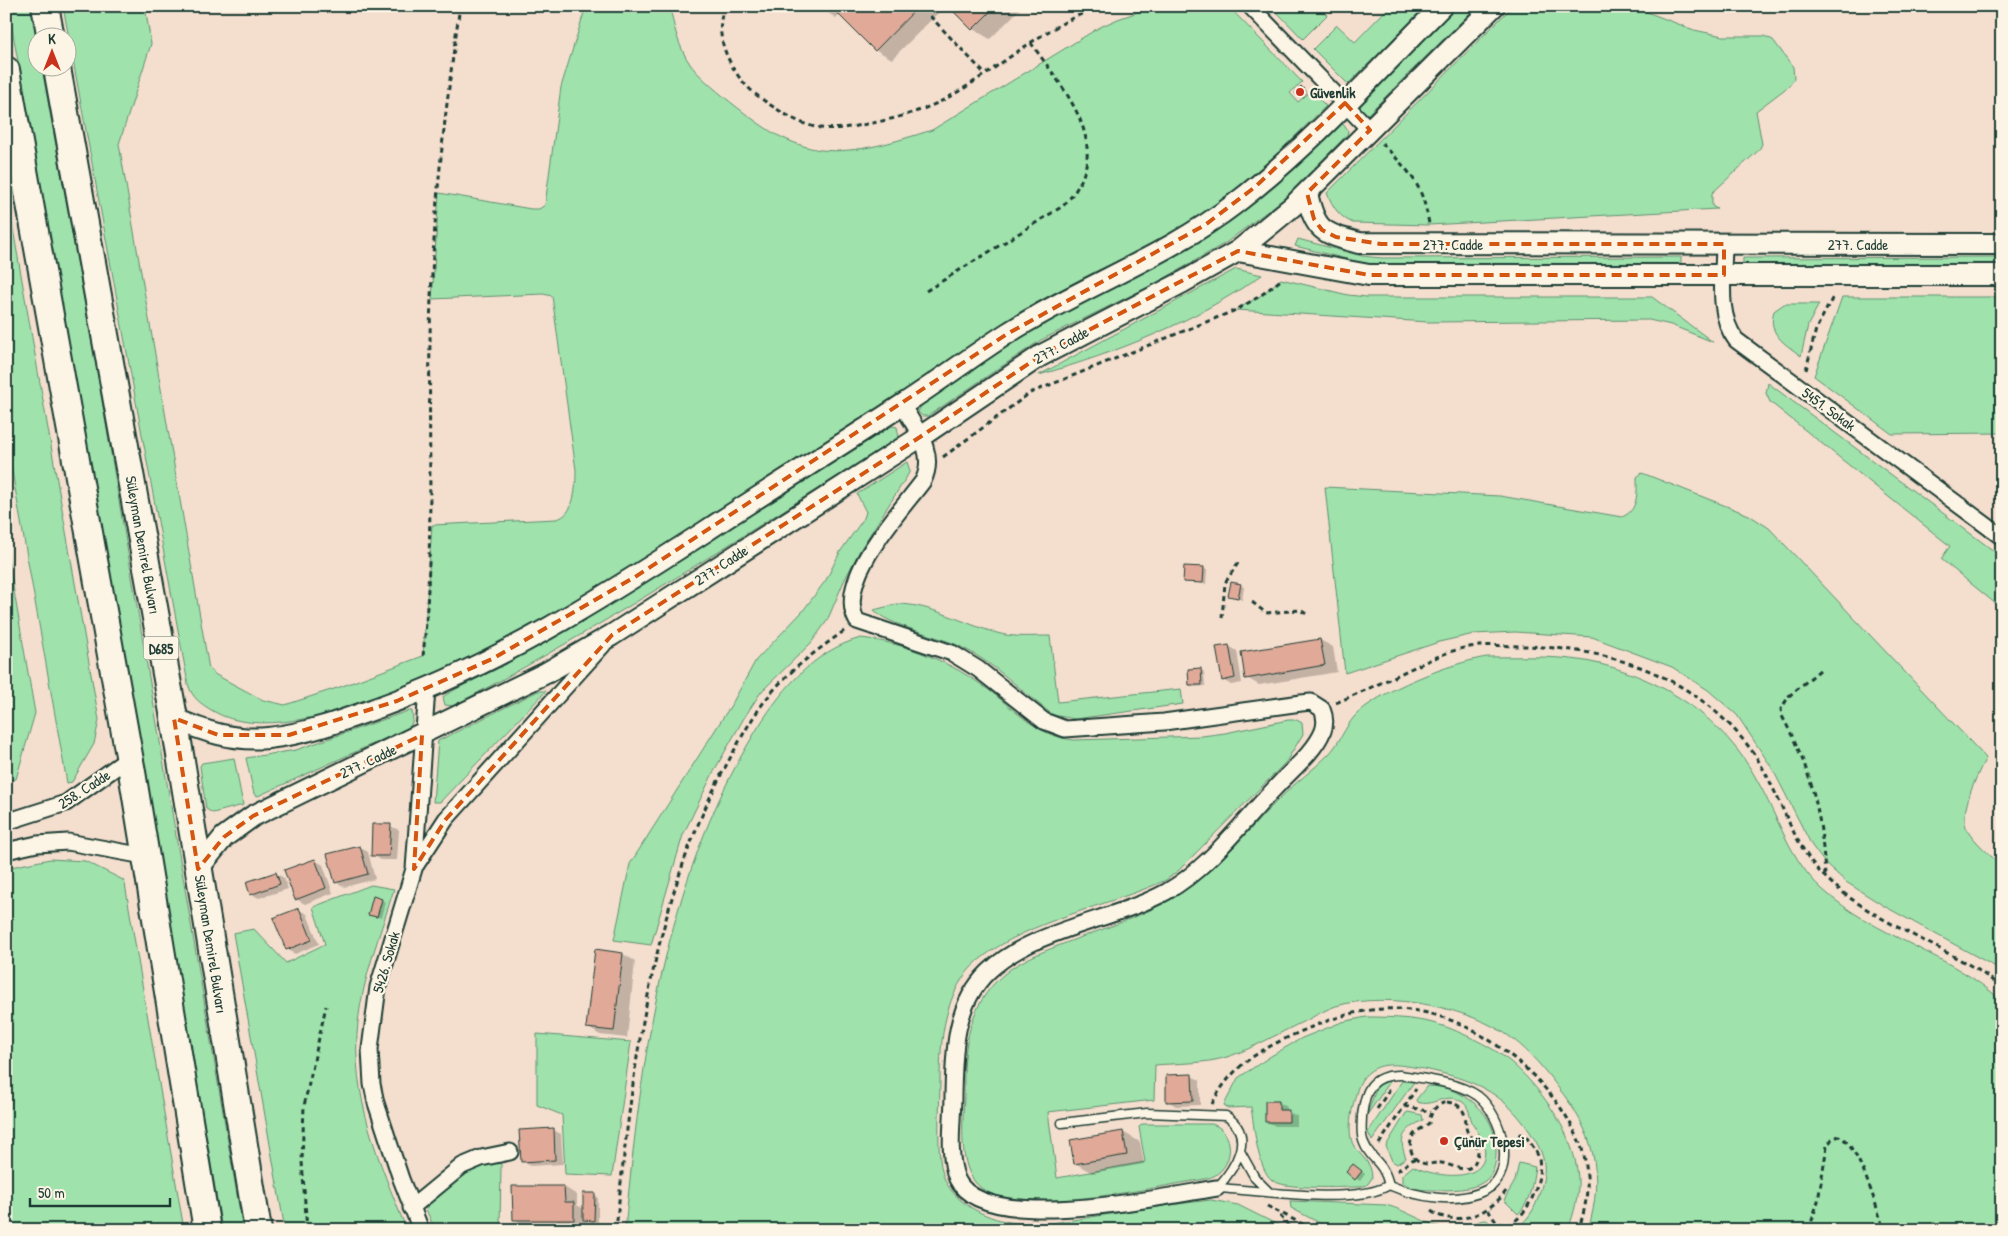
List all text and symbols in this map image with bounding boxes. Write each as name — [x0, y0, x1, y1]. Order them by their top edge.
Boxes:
north arrow — [28, 28, 78, 78]
text: K — [48, 29, 56, 48]
place label: Güvenlik — [1310, 82, 1356, 103]
marker: Güvenlik — [1294, 86, 1306, 98]
street label: 277. Cadde — [1423, 234, 1483, 255]
street label: 277. Cadde — [1828, 234, 1888, 255]
street label: 277. Cadde — [1030, 321, 1092, 369]
street label: 5451. Sokak — [1798, 382, 1860, 436]
street label: Süleyman Demirel Bulvarı — [121, 474, 165, 616]
street label: 277. Cadde — [690, 540, 752, 590]
road number: D685 — [144, 636, 178, 660]
street label: 277. Cadde — [336, 739, 400, 783]
street label: 258. Cadde — [54, 764, 114, 814]
street label: Süleyman Demirel Bulvarı — [190, 873, 232, 1015]
street label: 5426. Sokak — [367, 929, 405, 995]
place label: Çünür Tepesi — [1454, 1131, 1525, 1153]
marker: Çünür Tepesi — [1438, 1135, 1450, 1147]
scale bar — [30, 1176, 170, 1208]
text: 50 m — [38, 1182, 65, 1203]

